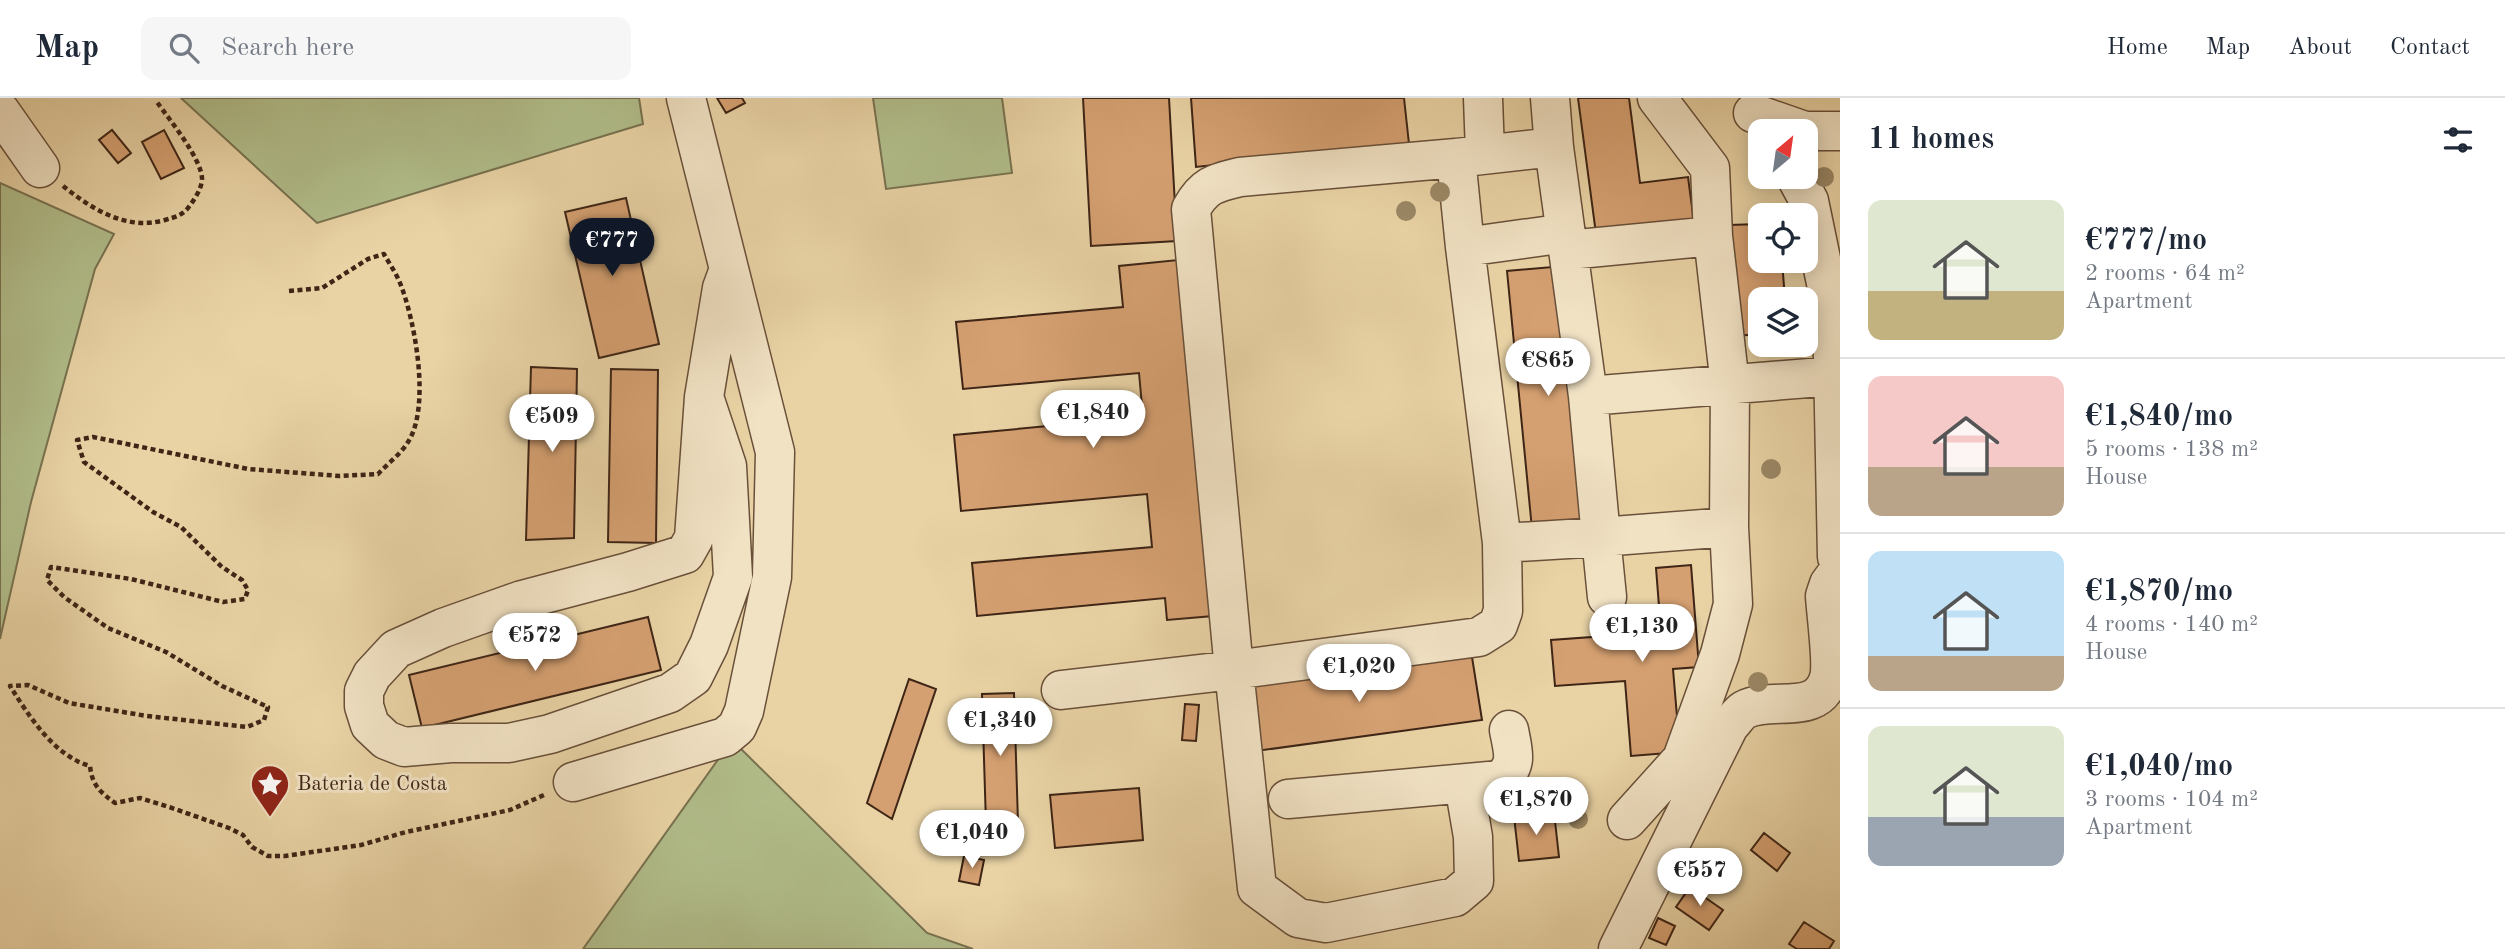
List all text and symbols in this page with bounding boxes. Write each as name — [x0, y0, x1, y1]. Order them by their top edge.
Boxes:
search box — [141, 17, 631, 80]
icon: search — [165, 29, 203, 67]
text: Map — [35, 32, 99, 65]
text: Search here — [221, 35, 354, 61]
text: Home — [2107, 36, 2168, 60]
text: Map — [2206, 36, 2250, 60]
text: About — [2288, 36, 2352, 60]
text: Contact — [2390, 36, 2470, 60]
north arrow — [1748, 119, 1818, 189]
map controls — [1748, 119, 1818, 357]
icon: filters — [2439, 121, 2477, 159]
text: 11 homes — [1868, 125, 1994, 155]
button: locate — [1748, 203, 1818, 273]
pin: €777 — [571, 218, 653, 278]
text: €777/mo — [2085, 226, 2207, 256]
icon: home — [1924, 228, 2008, 312]
text: €777 — [585, 229, 639, 252]
text: 2 rooms · 64 m² — [2085, 262, 2245, 285]
button: layers — [1748, 287, 1818, 357]
text: Apartment — [2085, 290, 2193, 313]
pin: €865 — [1507, 338, 1589, 398]
text: €865 — [1521, 349, 1575, 372]
pin: €1,840 — [1036, 390, 1150, 450]
pin: €509 — [511, 394, 593, 454]
text: €1,840 — [1056, 401, 1130, 424]
text: €1,840/mo — [2085, 402, 2233, 432]
icon: home — [1924, 404, 2008, 488]
text: €509 — [525, 405, 579, 428]
text: 5 rooms · 138 m² — [2085, 438, 2258, 461]
text: House — [2085, 466, 2147, 489]
text: €1,870/mo — [2085, 577, 2233, 607]
icon: home — [1924, 579, 2008, 663]
pin: €1,130 — [1585, 604, 1699, 664]
text: 4 rooms · 140 m² — [2085, 613, 2258, 636]
pin: €572 — [494, 614, 576, 673]
text: €1,130 — [1605, 615, 1679, 638]
text: €572 — [508, 624, 562, 647]
text: House — [2085, 641, 2147, 664]
pin: €1,020 — [1302, 644, 1416, 704]
text: €1,020 — [1322, 655, 1396, 678]
pin: €1,340 — [943, 698, 1057, 758]
text: €1,340 — [963, 709, 1037, 732]
text: €1,040/mo — [2085, 752, 2233, 782]
icon: home — [1924, 754, 2008, 838]
place icon: Bateria de Costa — [249, 763, 291, 818]
place label: Bateria de Costa — [297, 774, 447, 795]
pin: €1,870 — [1479, 778, 1593, 837]
text: €1,870 — [1499, 788, 1573, 811]
text: 3 rooms · 104 m² — [2085, 788, 2258, 811]
pin: €1,040 — [915, 810, 1029, 870]
text: Apartment — [2085, 816, 2193, 839]
text: €1,040 — [935, 821, 1009, 844]
pin: €557 — [1659, 848, 1741, 908]
text: €557 — [1673, 859, 1727, 882]

